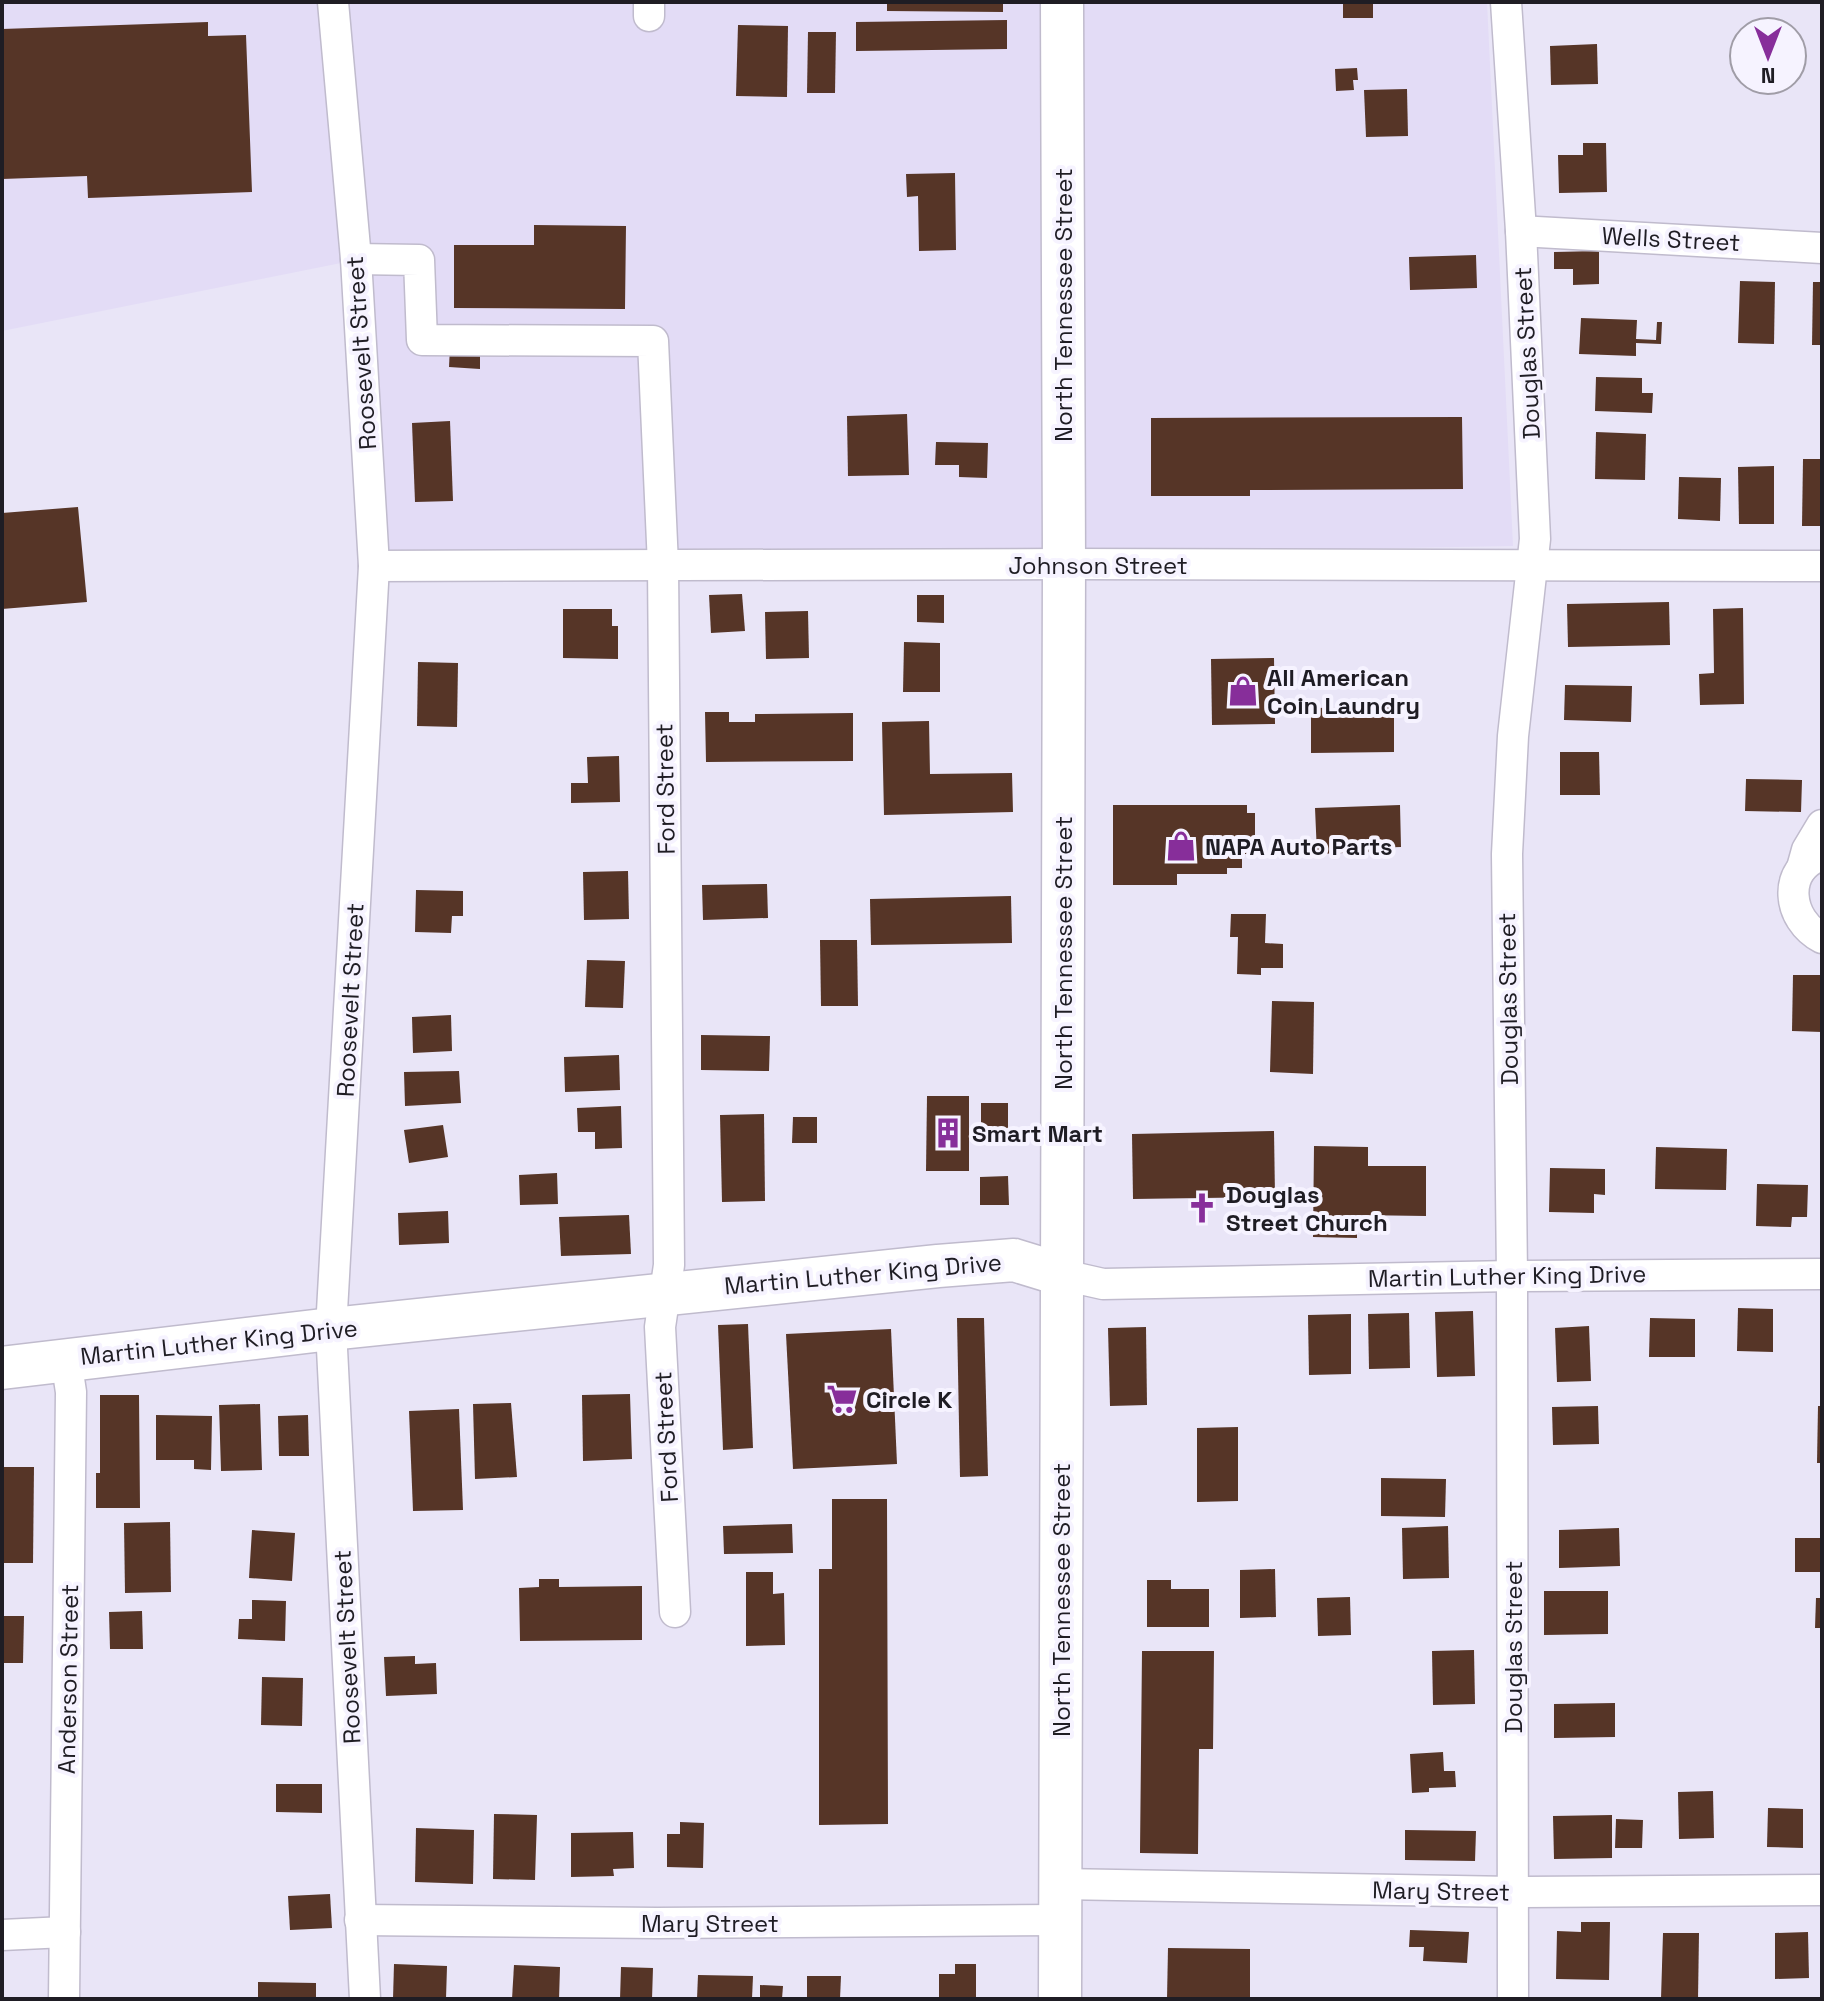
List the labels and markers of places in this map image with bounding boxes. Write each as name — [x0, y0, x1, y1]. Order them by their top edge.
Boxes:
place label: All American Coin Laundry — [1267, 662, 1420, 721]
shop icon: All American Coin Laundry — [1226, 674, 1260, 708]
shop icon: NAPA Auto Parts — [1164, 829, 1198, 863]
place label: NAPA Auto Parts — [1205, 831, 1393, 862]
building icon: Smart Mart — [931, 1116, 965, 1150]
place label: Smart Mart — [972, 1118, 1103, 1149]
place label: Douglas Street Church — [1226, 1179, 1388, 1238]
church icon: Douglas Street Church — [1185, 1191, 1219, 1225]
supermarket icon: Circle K — [825, 1382, 859, 1416]
place label: Circle K — [866, 1384, 952, 1415]

